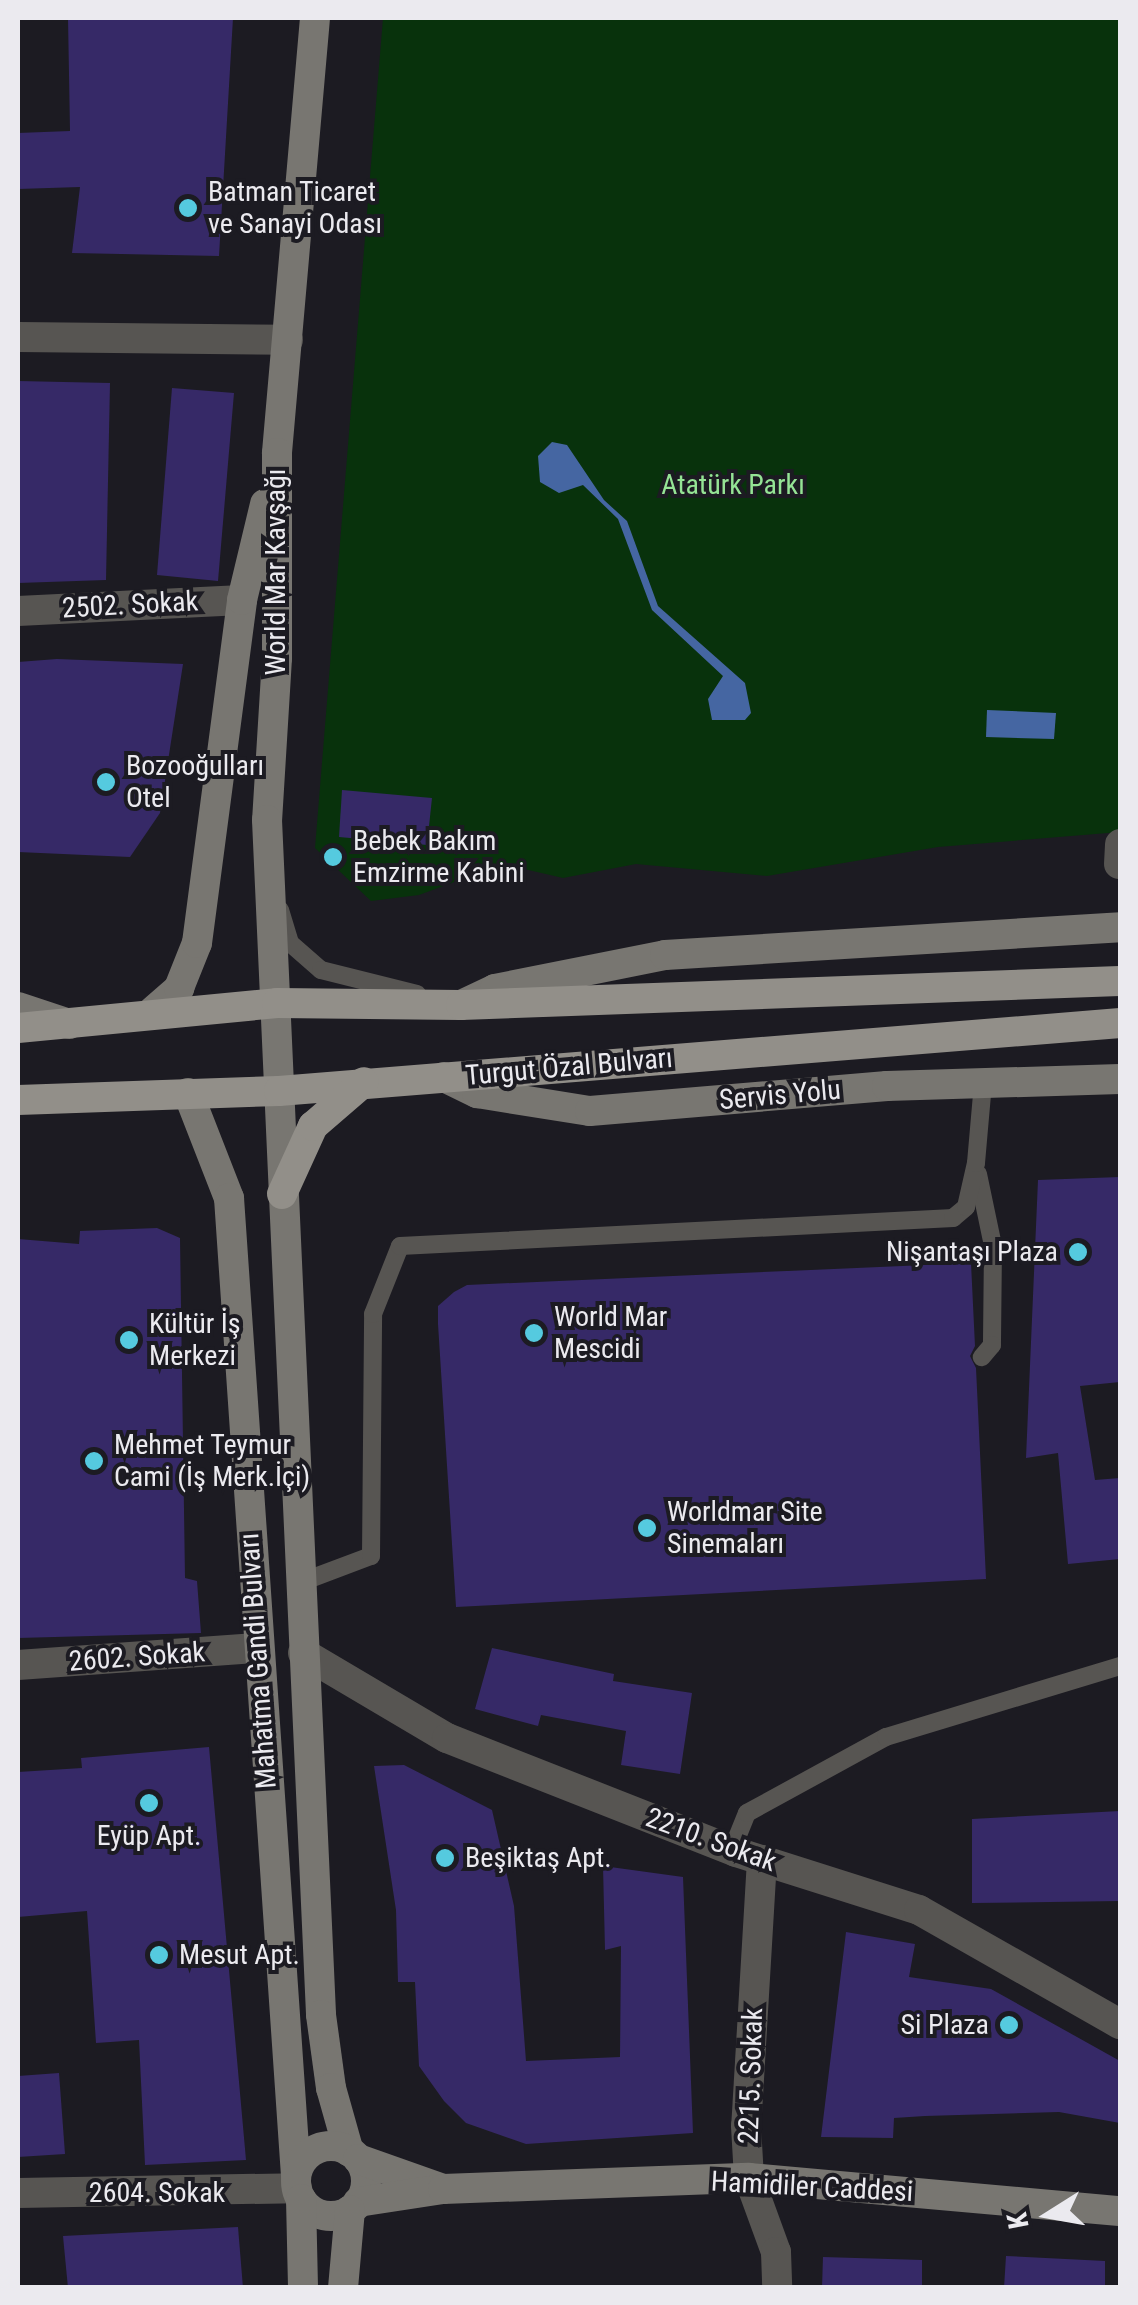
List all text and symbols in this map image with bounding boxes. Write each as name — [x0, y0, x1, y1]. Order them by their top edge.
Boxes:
place label: Batman Ticaret ve Sanayi Odası — [208, 175, 382, 241]
marker: Batman Ticaret ve Sanayi Odası — [177, 197, 199, 219]
park label: Atatürk Parkı — [661, 468, 805, 502]
street label: World Mar Kavşağı — [259, 469, 293, 675]
street label: 2502. Sokak — [61, 585, 199, 625]
place label: Bozooğulları Otel — [126, 749, 264, 815]
marker: Bozooğulları Otel — [95, 771, 117, 793]
place label: Bebek Bakım Emzirme Kabini — [353, 824, 525, 890]
marker: Bebek Bakım Emzirme Kabini — [322, 846, 344, 868]
street label: Turgut Özal Bulvarı — [464, 1041, 674, 1093]
street label: Servis Yolu — [718, 1073, 842, 1117]
place label: Nişantaşı Plaza — [886, 1235, 1058, 1269]
marker: Nişantaşı Plaza — [1067, 1241, 1089, 1263]
place label: World Mar Mescidi — [554, 1300, 667, 1366]
place label: Kültür İş Merkezi — [149, 1307, 240, 1373]
marker: World Mar Mescidi — [523, 1322, 545, 1344]
marker: Kültür İş Merkezi — [118, 1329, 140, 1351]
place label: Mehmet Teymur Cami (İş Merk.İçi) — [114, 1428, 310, 1494]
marker: Mehmet Teymur Cami (İş Merk.İçi) — [83, 1450, 105, 1472]
place label: Worldmar Site Sinemaları — [667, 1495, 823, 1561]
marker: Worldmar Site Sinemaları — [636, 1517, 658, 1539]
street label: Mahatma Gandi Bulvarı — [232, 1532, 284, 1790]
street label: 2602. Sokak — [68, 1635, 206, 1679]
marker: Eyüp Apt. — [138, 1792, 160, 1814]
street label: 2210. Sokak — [641, 1801, 781, 1879]
place label: Eyüp Apt. — [97, 1819, 201, 1853]
place label: Beşiktaş Apt. — [465, 1841, 612, 1875]
marker: Beşiktaş Apt. — [434, 1847, 456, 1869]
place label: Mesut Apt. — [179, 1938, 300, 1972]
marker: Mesut Apt. — [148, 1944, 170, 1966]
street label: 2215. Sokak — [732, 2007, 770, 2145]
place label: Si Plaza — [901, 2008, 989, 2042]
marker: Si Plaza — [998, 2014, 1020, 2036]
street label: Hamidiler Caddesi — [710, 2165, 914, 2209]
north arrow — [998, 2165, 1098, 2265]
street label: 2604. Sokak — [89, 2176, 225, 2210]
text: K — [1000, 2210, 1036, 2232]

